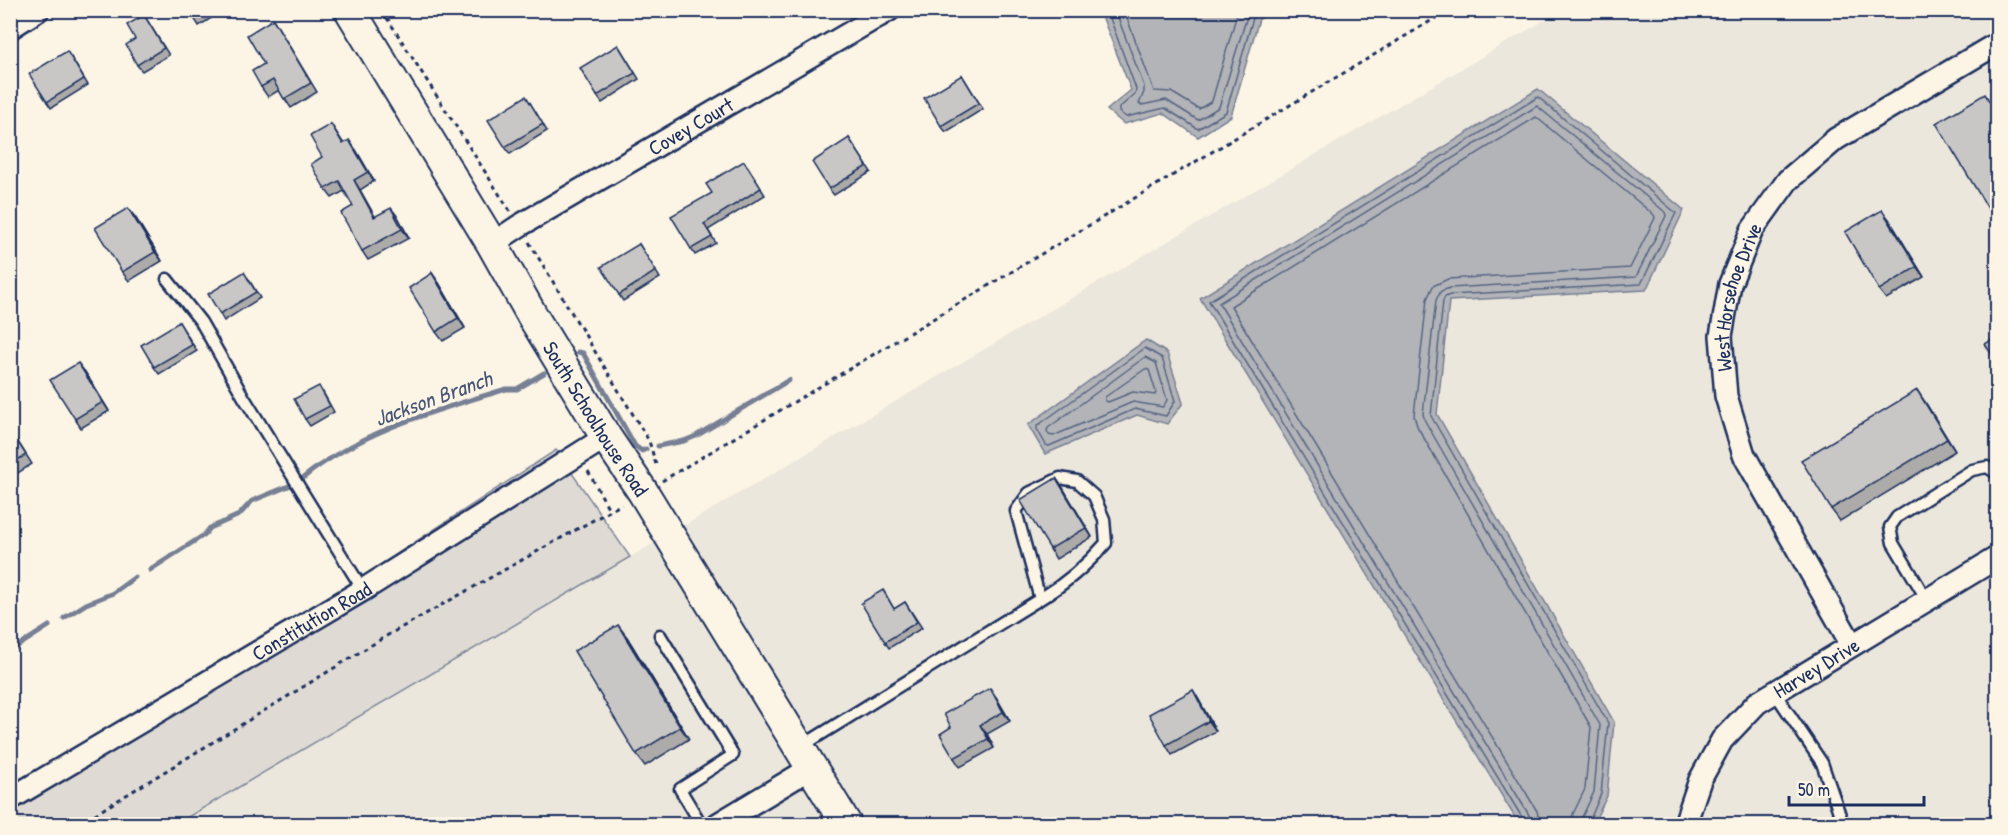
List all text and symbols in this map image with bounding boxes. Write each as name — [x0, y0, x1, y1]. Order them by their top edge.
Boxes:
street label: Covey Court — [642, 89, 739, 162]
street label: West Horsehoe Drive — [1706, 215, 1768, 373]
street label: South Schoolhouse Road — [536, 336, 656, 502]
water label: Jackson Branch — [370, 362, 497, 433]
street label: Constitution Road — [246, 574, 377, 667]
street label: Harvey Drive — [1767, 630, 1865, 705]
scale bar — [1789, 769, 1924, 807]
text: 50 m — [1798, 777, 1830, 802]

